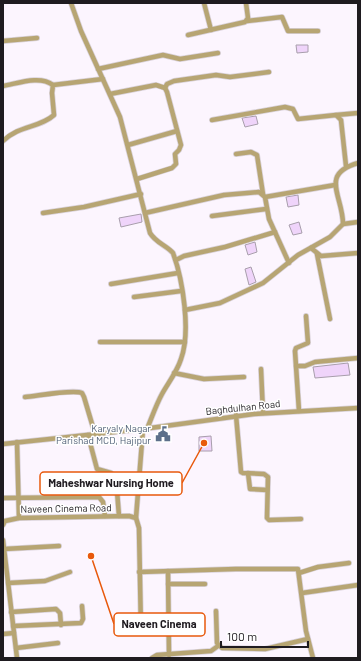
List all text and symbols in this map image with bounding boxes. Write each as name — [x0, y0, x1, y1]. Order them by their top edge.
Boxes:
street label: Baghdulhan Road — [205, 397, 281, 417]
place label: Karyaly Nagar Parishad MCD, Hajipur — [56, 422, 151, 446]
public building icon: Karyaly Nagar Parishad MCD, Hajipur — [154, 425, 172, 443]
callout: Maheshwar Nursing Home — [40, 472, 182, 495]
text: Maheshwar Nursing Home — [48, 476, 174, 489]
street label: Naveen Cinema Road — [20, 501, 112, 515]
callout: Naveen Cinema — [114, 613, 205, 636]
text: Naveen Cinema — [121, 617, 197, 630]
scale bar — [221, 623, 308, 649]
text: 100 m — [227, 629, 257, 643]

